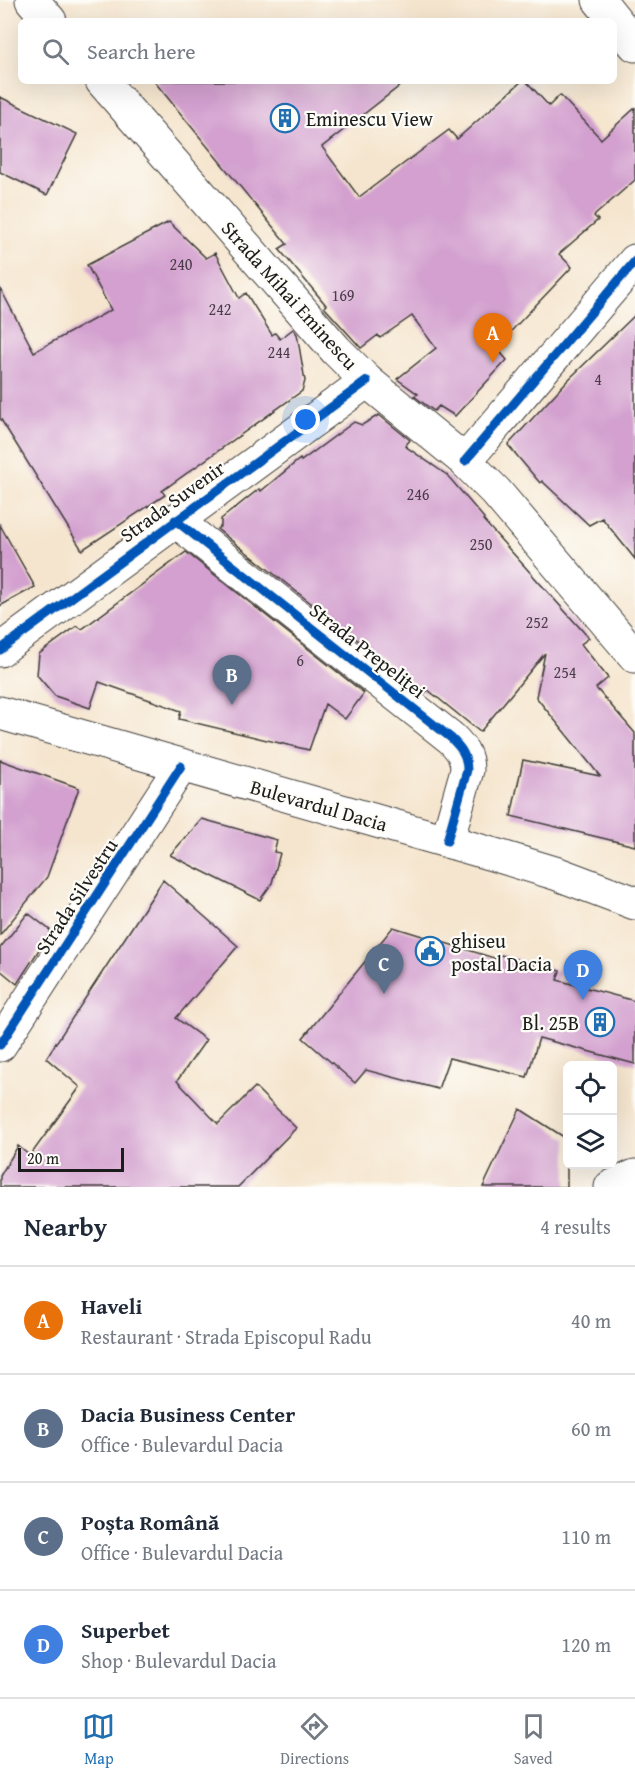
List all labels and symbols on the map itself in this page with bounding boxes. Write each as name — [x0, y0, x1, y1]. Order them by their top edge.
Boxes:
building icon: Eminescu View — [269, 102, 301, 134]
place label: Eminescu View — [306, 104, 434, 133]
street label: Strada Mihai Eminescu — [215, 214, 365, 376]
house number: 240 — [169, 252, 193, 276]
house number: 169 — [331, 283, 355, 307]
house number: 242 — [208, 297, 232, 321]
pin: A — [474, 314, 512, 363]
house number: 244 — [267, 340, 291, 364]
house number: 4 — [594, 367, 602, 391]
your location — [291, 405, 320, 434]
street label: Strada Suvenir — [114, 453, 230, 549]
house number: 246 — [406, 482, 430, 506]
house number: 250 — [469, 532, 493, 556]
street label: Strada Prepeliței — [304, 595, 433, 705]
house number: 252 — [525, 610, 549, 634]
house number: 6 — [296, 648, 304, 672]
pin: B — [212, 656, 252, 705]
house number: 254 — [553, 660, 577, 684]
street label: Bulevardul Dacia — [247, 772, 391, 839]
street label: Strada Silvestru — [28, 832, 124, 960]
place label: ghiseu postal Dacia — [451, 926, 553, 978]
public building icon: ghiseu postal Dacia — [414, 935, 446, 967]
pin: C — [364, 944, 404, 994]
pin: D — [564, 950, 602, 1000]
building icon: Bl. 25B — [584, 1006, 616, 1038]
place label: Bl. 25B — [522, 1008, 579, 1037]
scale bar — [18, 1145, 124, 1172]

